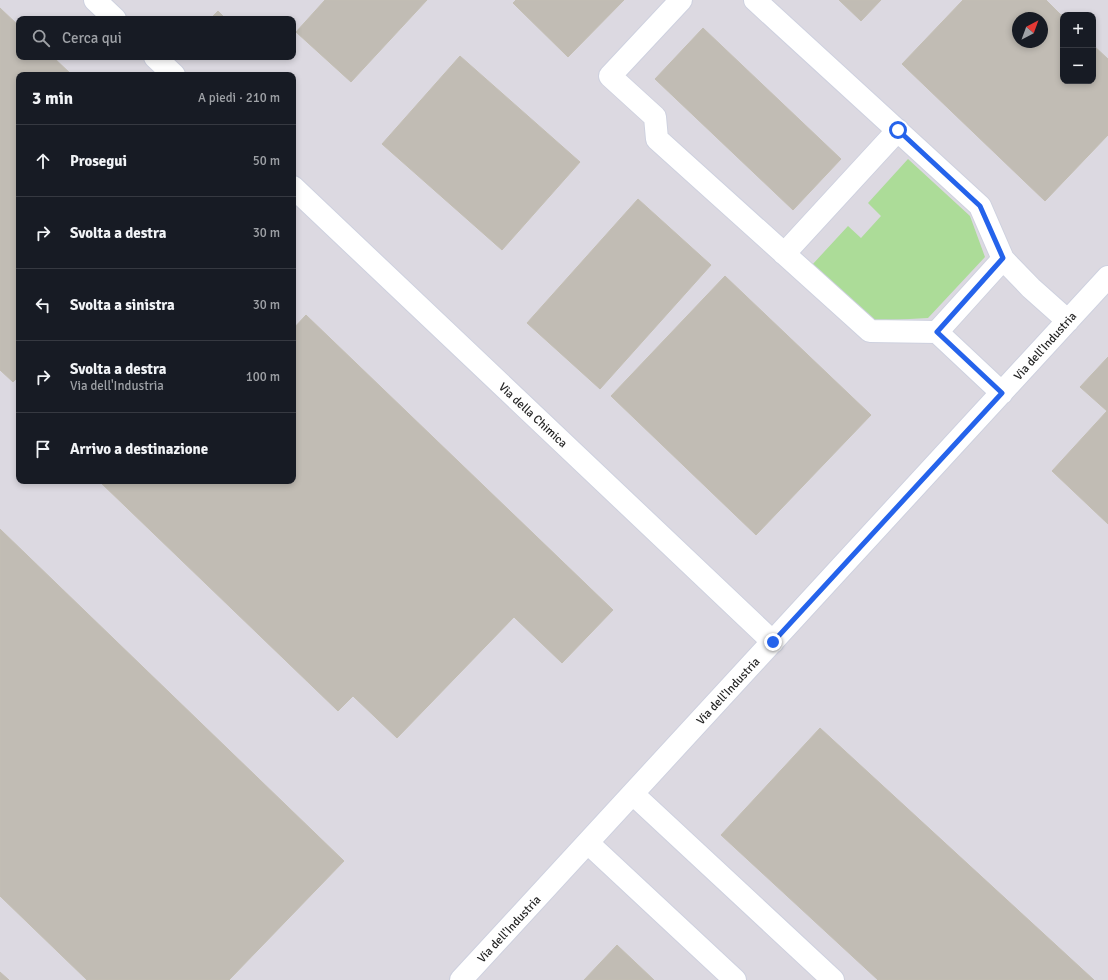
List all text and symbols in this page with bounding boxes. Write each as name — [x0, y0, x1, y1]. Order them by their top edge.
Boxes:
north arrow — [1012, 12, 1048, 48]
map controls — [1060, 12, 1096, 84]
button: + — [1060, 12, 1096, 48]
search box — [16, 16, 296, 60]
icon: search — [30, 27, 52, 49]
text: Cerca qui — [62, 29, 122, 47]
button: − — [1060, 48, 1096, 84]
text: 3 min — [32, 88, 73, 109]
text: A piedi · 210 m — [198, 90, 280, 106]
route start — [889, 121, 907, 139]
icon: ahead — [32, 150, 54, 172]
text: Prosegui — [70, 152, 127, 170]
text: 50 m — [253, 153, 280, 169]
icon: right — [32, 222, 54, 244]
text: Svolta a destra — [70, 224, 166, 242]
text: 30 m — [253, 225, 280, 241]
icon: left — [32, 294, 54, 316]
text: Svolta a sinistra — [70, 296, 175, 314]
text: 30 m — [253, 297, 280, 313]
street label: Via dell'Industria — [1011, 309, 1080, 384]
text: Svolta a destra — [70, 360, 166, 378]
icon: right — [32, 366, 54, 388]
text: 100 m — [246, 369, 280, 385]
text: Via dell'Industria — [70, 378, 164, 394]
street label: Via della Chimica — [495, 380, 570, 451]
icon: arrive — [32, 438, 54, 460]
text: Arrivo a destinazione — [70, 440, 208, 458]
route end — [764, 633, 782, 651]
street label: Via dell'Industria — [693, 655, 763, 728]
street label: Via dell'Industria — [474, 893, 544, 966]

